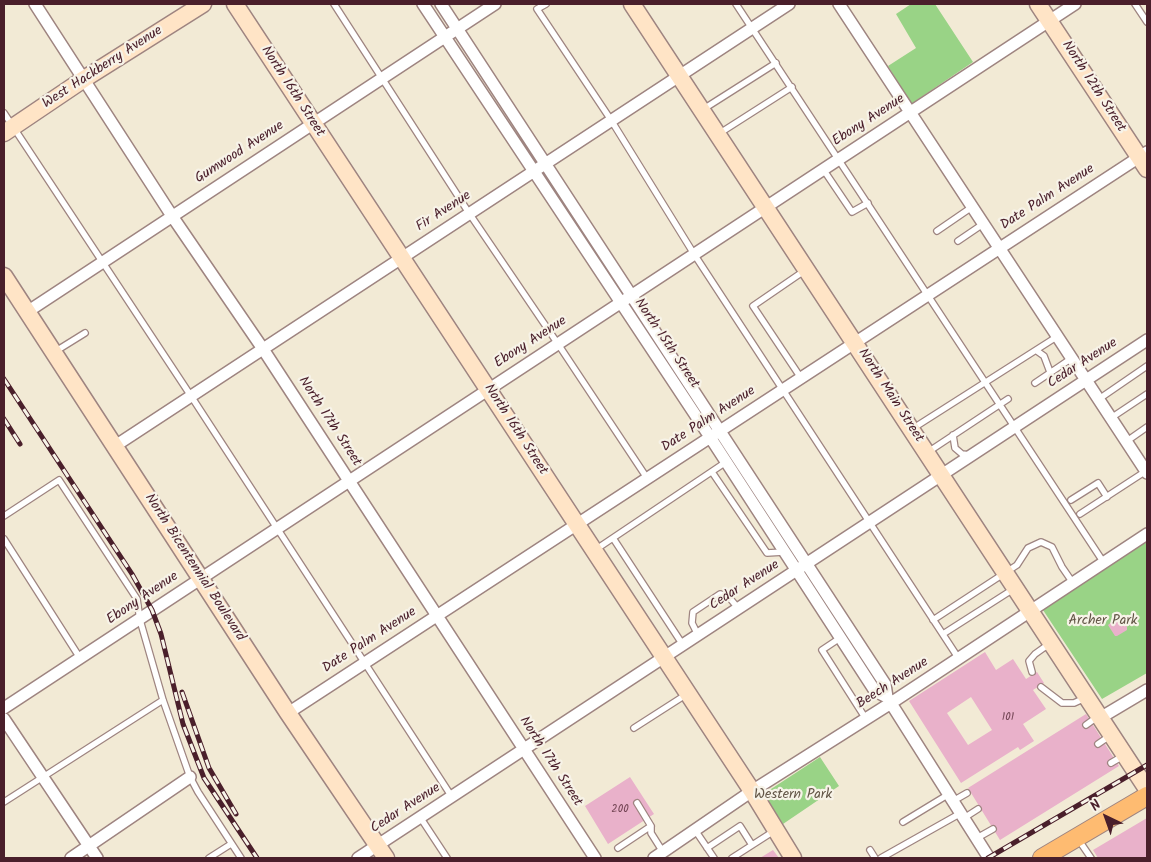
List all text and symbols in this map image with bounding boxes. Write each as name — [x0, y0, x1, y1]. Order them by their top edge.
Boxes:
street label: West Hackberry Avenue — [40, 23, 166, 113]
street label: North 12th Street — [1057, 38, 1129, 136]
street label: North 16th Street — [256, 43, 328, 141]
street label: Ebony Avenue — [830, 91, 908, 151]
street label: Gumwood Avenue — [193, 118, 287, 188]
street label: Date Palm Avenue — [998, 161, 1098, 235]
street label: Fir Avenue — [413, 188, 475, 236]
street label: North 15th Street — [630, 296, 702, 392]
street label: Ebony Avenue — [492, 313, 570, 373]
street label: Cedar Avenue — [1045, 335, 1121, 393]
street label: North Main Street — [853, 346, 927, 446]
street label: North 17th Street — [294, 374, 364, 470]
street label: North 16th Street — [479, 381, 551, 479]
street label: Date Palm Avenue — [659, 383, 759, 457]
street label: North Bicentennial Boulevard — [140, 491, 248, 645]
street label: Cedar Avenue — [707, 557, 783, 615]
street label: Ebony Avenue — [104, 569, 182, 629]
street label: Date Palm Avenue — [320, 604, 420, 678]
park label: Archer Park — [1069, 614, 1137, 630]
street label: Beech Avenue — [854, 655, 932, 713]
house number: 101 — [1002, 711, 1014, 725]
street label: North 17th Street — [515, 714, 585, 810]
street label: Cedar Avenue — [368, 780, 444, 838]
park label: Western Park — [754, 788, 832, 804]
north arrow — [1081, 792, 1131, 842]
text: N — [1085, 795, 1107, 817]
house number: 200 — [611, 803, 629, 817]

